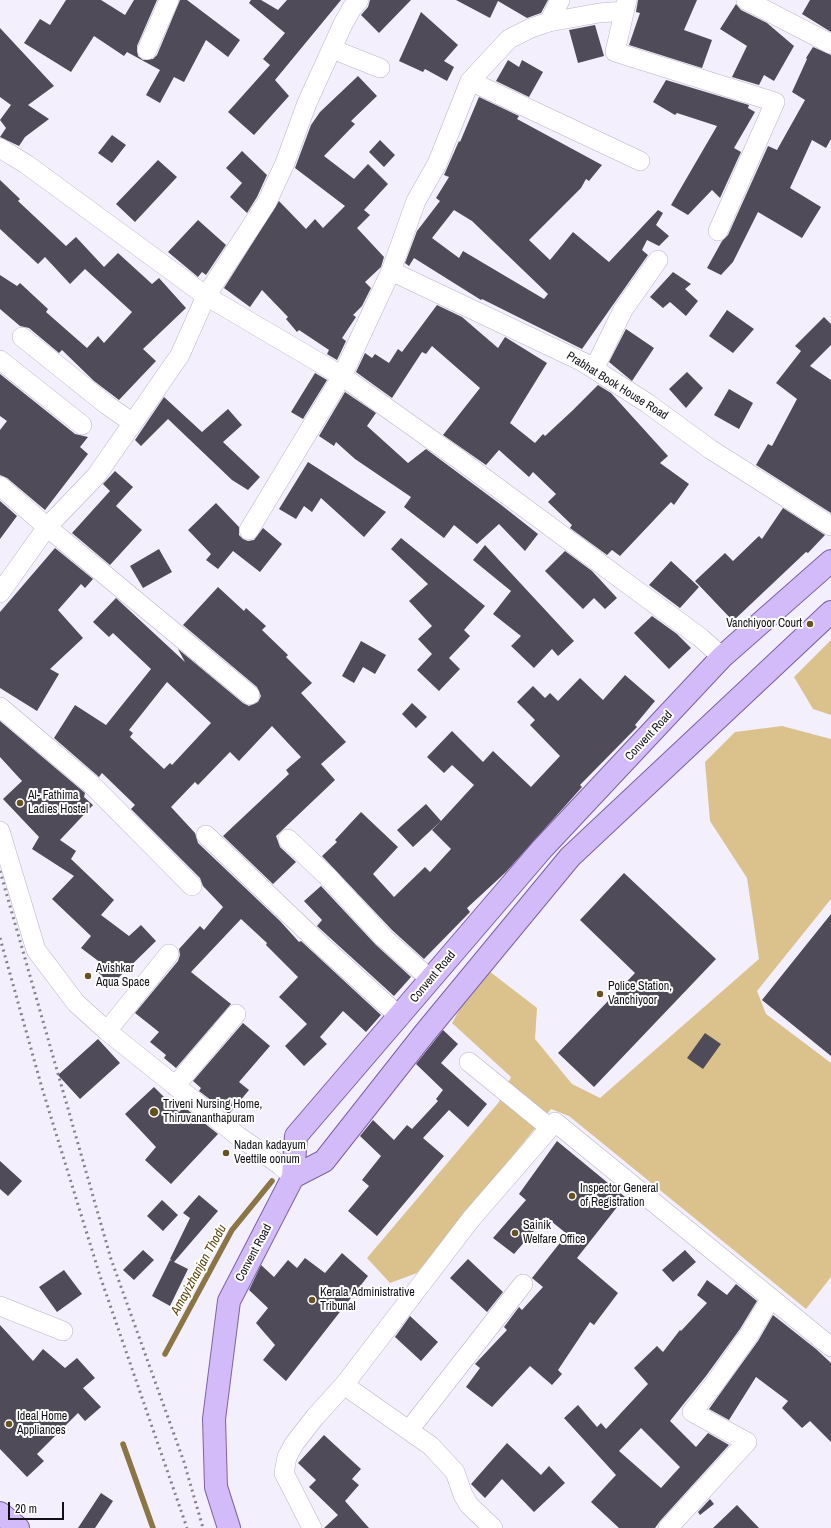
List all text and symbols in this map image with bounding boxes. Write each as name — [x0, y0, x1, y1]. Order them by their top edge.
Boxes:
street label: Prabhat Book House Road — [564, 349, 670, 423]
place label: Vanchiyoor Court — [726, 617, 802, 631]
marker: Vanchiyoor Court — [805, 619, 815, 629]
street label: Convent Road — [622, 708, 676, 764]
place label: Al- Fathima Ladies Hostel — [28, 789, 88, 817]
marker: Al- Fathima Ladies Hostel — [15, 798, 25, 808]
street label: Convent Road — [407, 948, 459, 1006]
place label: Avishkar Aqua Space — [96, 962, 150, 990]
marker: Avishkar Aqua Space — [83, 971, 93, 981]
place label: Police Station, Vanchiyoor — [608, 980, 672, 1008]
marker: Police Station, Vanchiyoor — [595, 989, 605, 999]
place label: Triveni Nursing Home, Thiruvananthapuram — [163, 1098, 262, 1126]
marker: Triveni Nursing Home, Thiruvananthapuram — [148, 1106, 160, 1118]
place label: Nadan kadayum Veettile oonum — [234, 1139, 306, 1167]
marker: Nadan kadayum Veettile oonum — [221, 1148, 231, 1158]
place label: Inspector General of Registration — [580, 1182, 658, 1210]
marker: Inspector General of Registration — [567, 1191, 577, 1201]
place label: Sainik Welfare Office — [523, 1219, 586, 1247]
water label: Amayizhanjan Thodu — [168, 1222, 230, 1318]
street label: Convent Road — [233, 1222, 275, 1284]
marker: Sainik Welfare Office — [510, 1228, 520, 1238]
place label: Kerala Administrative Tribunal — [320, 1286, 415, 1314]
marker: Kerala Administrative Tribunal — [307, 1295, 317, 1305]
place label: Ideal Home Appliances — [17, 1410, 67, 1438]
marker: Ideal Home Appliances — [4, 1419, 14, 1429]
scale bar — [10, 1494, 66, 1520]
text: 20 m — [15, 1501, 37, 1517]

